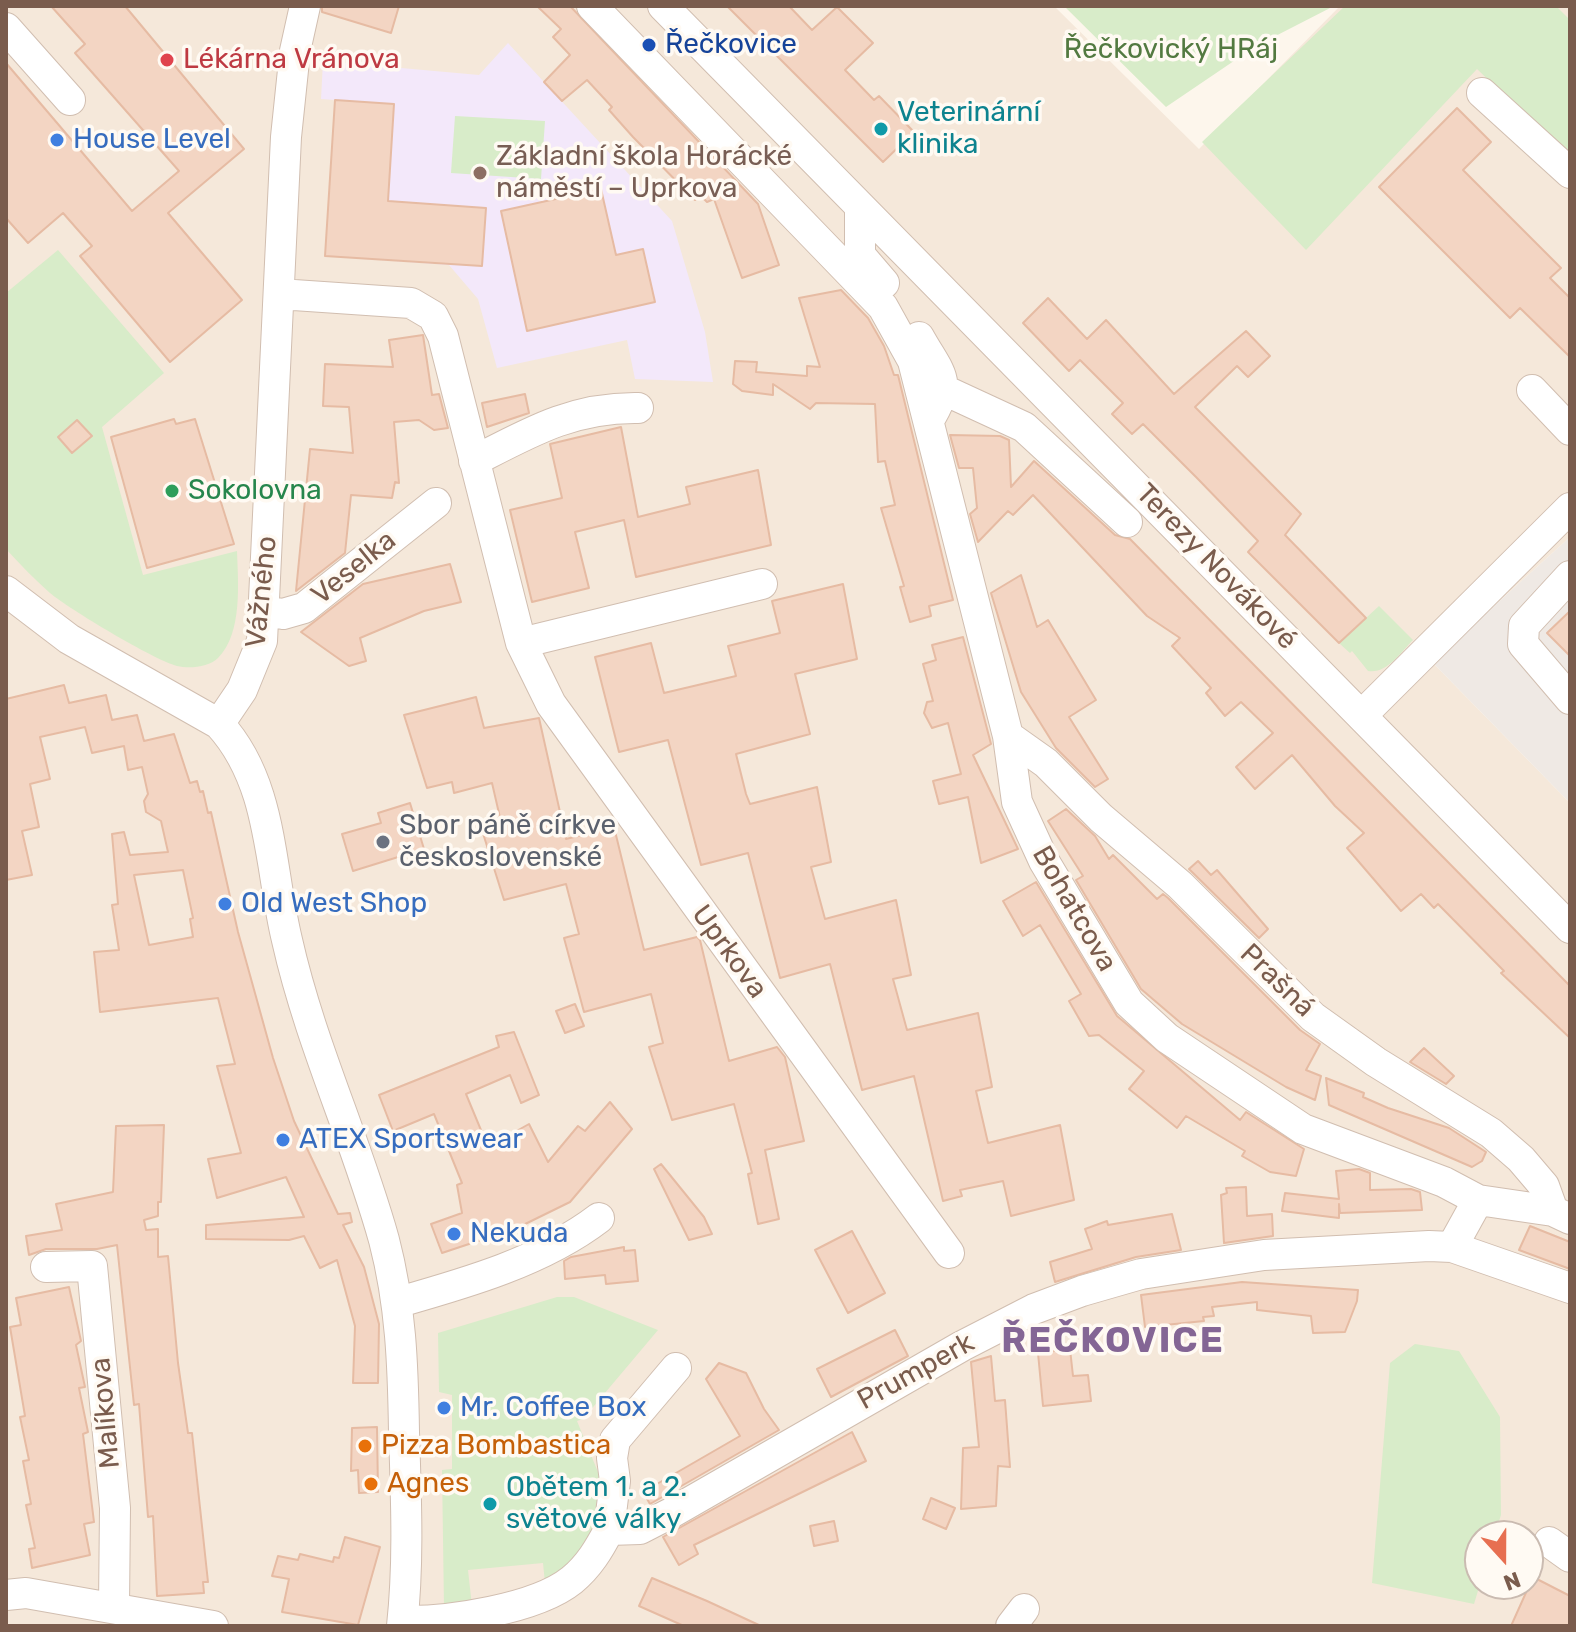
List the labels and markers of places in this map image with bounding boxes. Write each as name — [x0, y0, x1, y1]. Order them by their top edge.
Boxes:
place label: Řečkovice — [665, 28, 797, 62]
marker: Řečkovice — [640, 36, 658, 54]
place label: Lékárna Vránova — [183, 43, 400, 77]
marker: Lékárna Vránova — [158, 51, 176, 69]
place label: Veterinární klinika — [897, 96, 1040, 162]
marker: Veterinární klinika — [872, 120, 890, 138]
place label: House Level — [73, 123, 231, 157]
marker: House Level — [48, 131, 66, 149]
place label: Základní škola Horácké náměstí – Uprkova — [496, 140, 792, 206]
marker: Základní škola Horácké náměstí – Uprkova — [471, 164, 489, 182]
place label: Sokolovna — [188, 474, 322, 508]
marker: Sokolovna — [163, 482, 181, 500]
place label: Sbor páně církve československé — [399, 809, 616, 875]
marker: Sbor páně církve československé — [374, 833, 392, 851]
place label: Old West Shop — [241, 887, 427, 921]
marker: Old West Shop — [216, 895, 234, 913]
place label: ATEX Sportswear — [299, 1123, 523, 1157]
marker: ATEX Sportswear — [274, 1131, 292, 1149]
place label: Nekuda — [470, 1217, 569, 1251]
marker: Nekuda — [445, 1225, 463, 1243]
place label: Mr. Coffee Box — [460, 1391, 647, 1425]
marker: Mr. Coffee Box — [435, 1399, 453, 1417]
place label: Pizza Bombastica — [381, 1429, 611, 1463]
marker: Pizza Bombastica — [356, 1437, 374, 1455]
place label: Agnes — [387, 1467, 469, 1501]
place label: Obětem 1. a 2. světové války — [506, 1471, 687, 1537]
marker: Agnes — [362, 1475, 380, 1493]
marker: Obětem 1. a 2. světové války — [481, 1495, 499, 1513]

